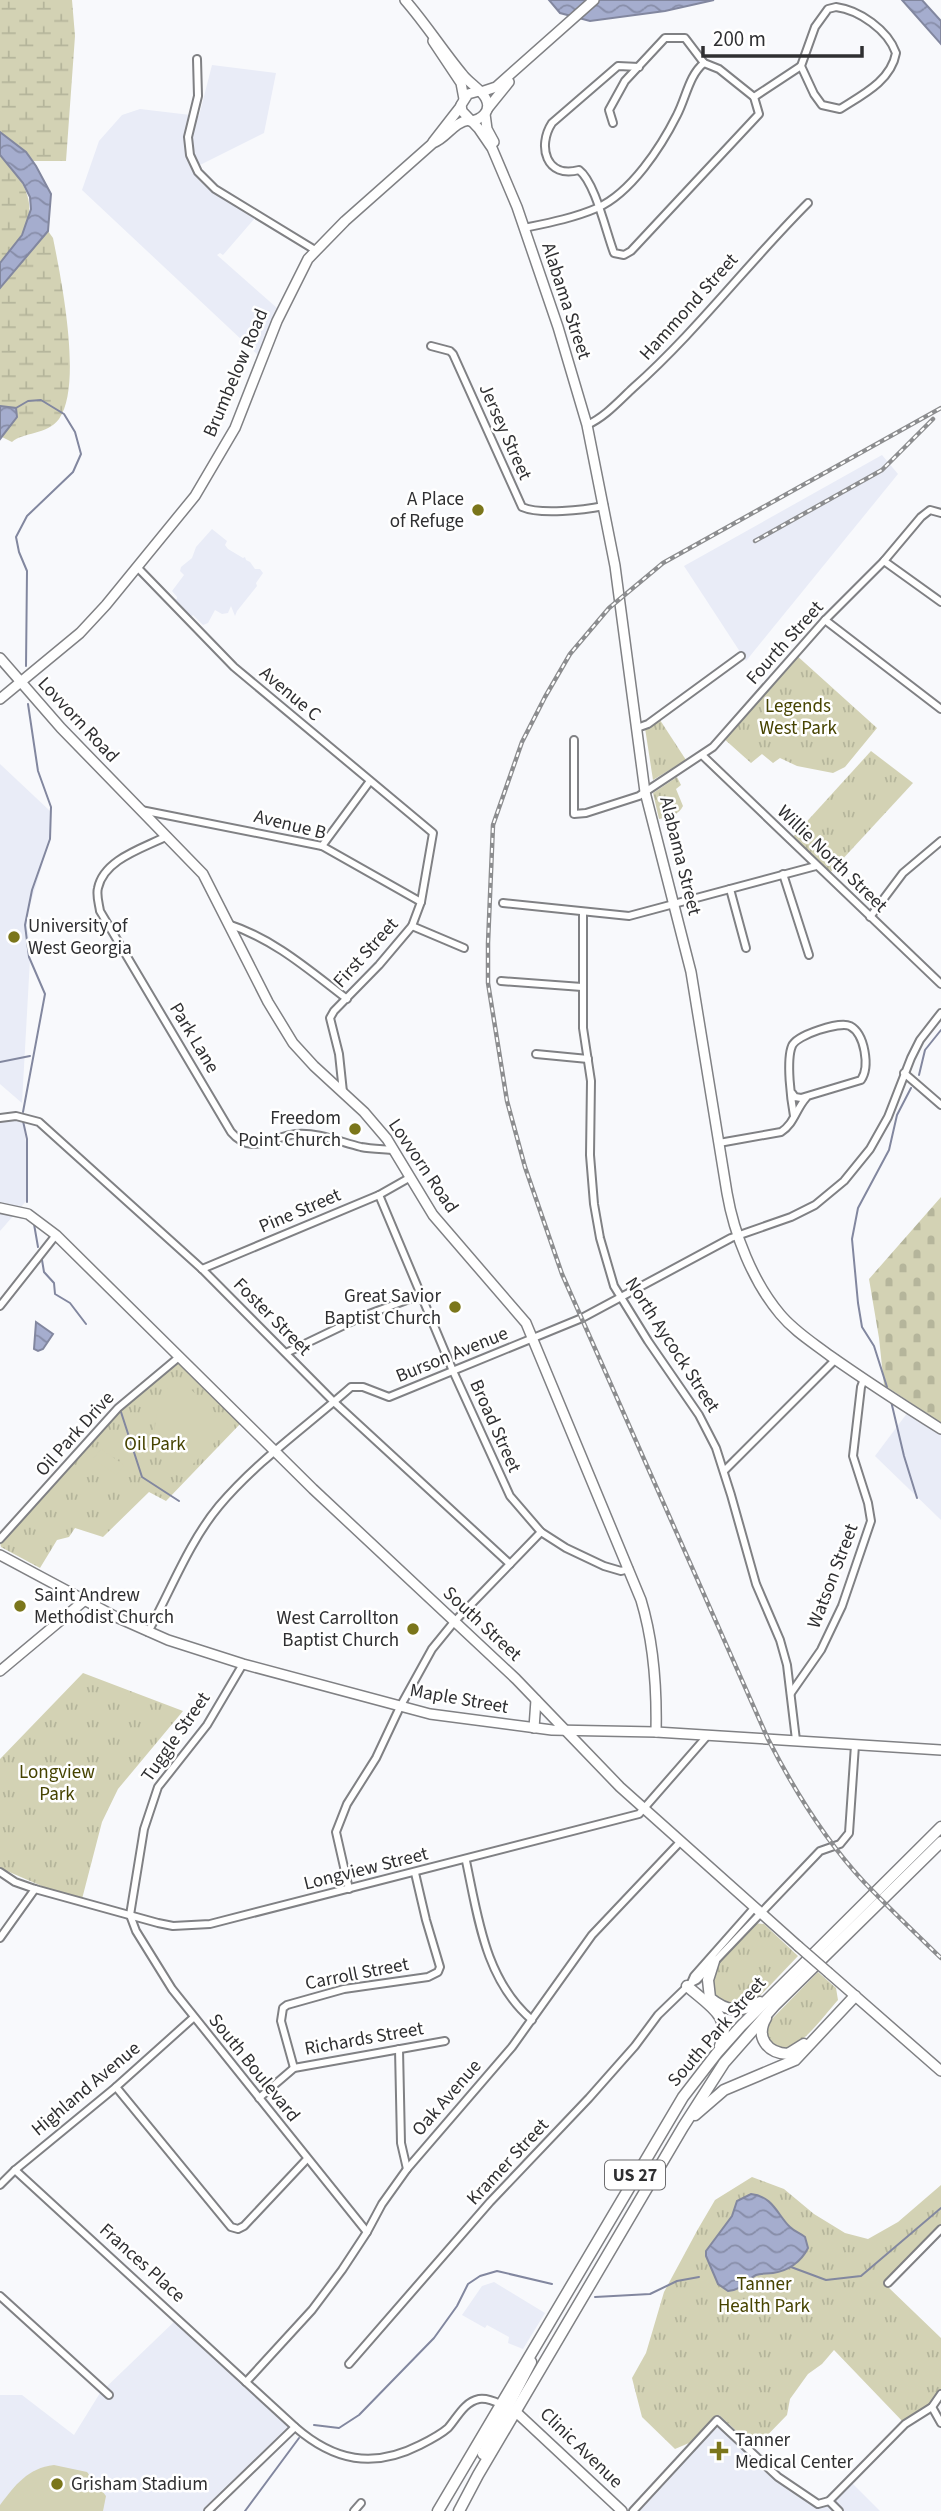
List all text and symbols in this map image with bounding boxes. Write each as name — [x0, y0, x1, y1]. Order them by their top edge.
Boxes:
scale bar — [703, 14, 862, 58]
text: 200 m — [713, 24, 766, 54]
street label: Alabama Street — [534, 239, 598, 363]
street label: Hammond Street — [633, 247, 745, 367]
street label: Brumbelow Road — [197, 305, 275, 441]
street label: Jersey Street — [472, 380, 538, 485]
place label: A Place of Refuge — [390, 486, 464, 535]
marker: A Place of Refuge — [470, 502, 486, 518]
street label: Fourth Street — [740, 595, 830, 691]
street label: Avenue C — [253, 660, 327, 728]
street label: Lovvorn Road — [31, 671, 125, 769]
park label: Legends West Park — [759, 693, 837, 742]
street label: Alabama Street — [652, 794, 708, 919]
street label: Willie North Street — [771, 799, 894, 919]
street label: Avenue B — [251, 803, 329, 847]
street label: First Street — [327, 912, 405, 994]
place label: University of West Georgia — [28, 913, 132, 962]
marker: University of West Georgia — [6, 929, 22, 945]
street label: Park Lane — [162, 998, 226, 1078]
place label: Freedom Point Church — [238, 1105, 341, 1154]
street label: Lovvorn Road — [381, 1113, 465, 1219]
marker: Freedom Point Church — [347, 1121, 363, 1137]
street label: Pine Street — [255, 1181, 346, 1240]
street label: Foster Street — [227, 1272, 318, 1363]
street label: North Aycock Street — [618, 1272, 726, 1419]
place label: Great Savior Baptist Church — [324, 1283, 441, 1332]
marker: Great Savior Baptist Church — [447, 1299, 463, 1315]
street label: Burson Avenue — [392, 1320, 512, 1390]
street label: Broad Street — [463, 1375, 528, 1477]
street label: Oil Park Drive — [29, 1385, 121, 1483]
park label: Oil Park — [124, 1431, 186, 1458]
street label: Watson Street — [801, 1519, 866, 1632]
street label: South Street — [437, 1580, 528, 1668]
place label: Saint Andrew Methodist Church — [34, 1582, 174, 1631]
marker: Saint Andrew Methodist Church — [12, 1598, 28, 1614]
place label: West Carrollton Baptist Church — [277, 1605, 399, 1654]
marker: West Carrollton Baptist Church — [405, 1621, 421, 1637]
street label: Maple Street — [408, 1677, 511, 1721]
street label: Tuggle Street — [135, 1686, 217, 1788]
park label: Longview Park — [19, 1759, 95, 1808]
street label: Longview Street — [301, 1840, 432, 1898]
street label: Carroll Street — [303, 1951, 412, 1997]
street label: South Park Street — [661, 1971, 773, 2093]
street label: South Boulevard — [202, 2008, 306, 2128]
street label: Richards Street — [302, 2015, 426, 2063]
street label: Highland Avenue — [26, 2035, 146, 2143]
street label: Oak Avenue — [406, 2054, 488, 2142]
street label: Kramer Street — [461, 2112, 556, 2211]
road number: US 27 — [605, 2160, 665, 2190]
street label: Frances Place — [93, 2217, 191, 2309]
park label: Tanner Health Park — [718, 2271, 811, 2320]
street label: Clinic Avenue — [533, 2401, 629, 2495]
place label: Tanner Medical Center — [735, 2427, 853, 2476]
marker: Tanner Medical Center — [709, 2441, 729, 2461]
place label: Grisham Stadium — [71, 2471, 208, 2498]
marker: Grisham Stadium — [49, 2476, 65, 2492]

